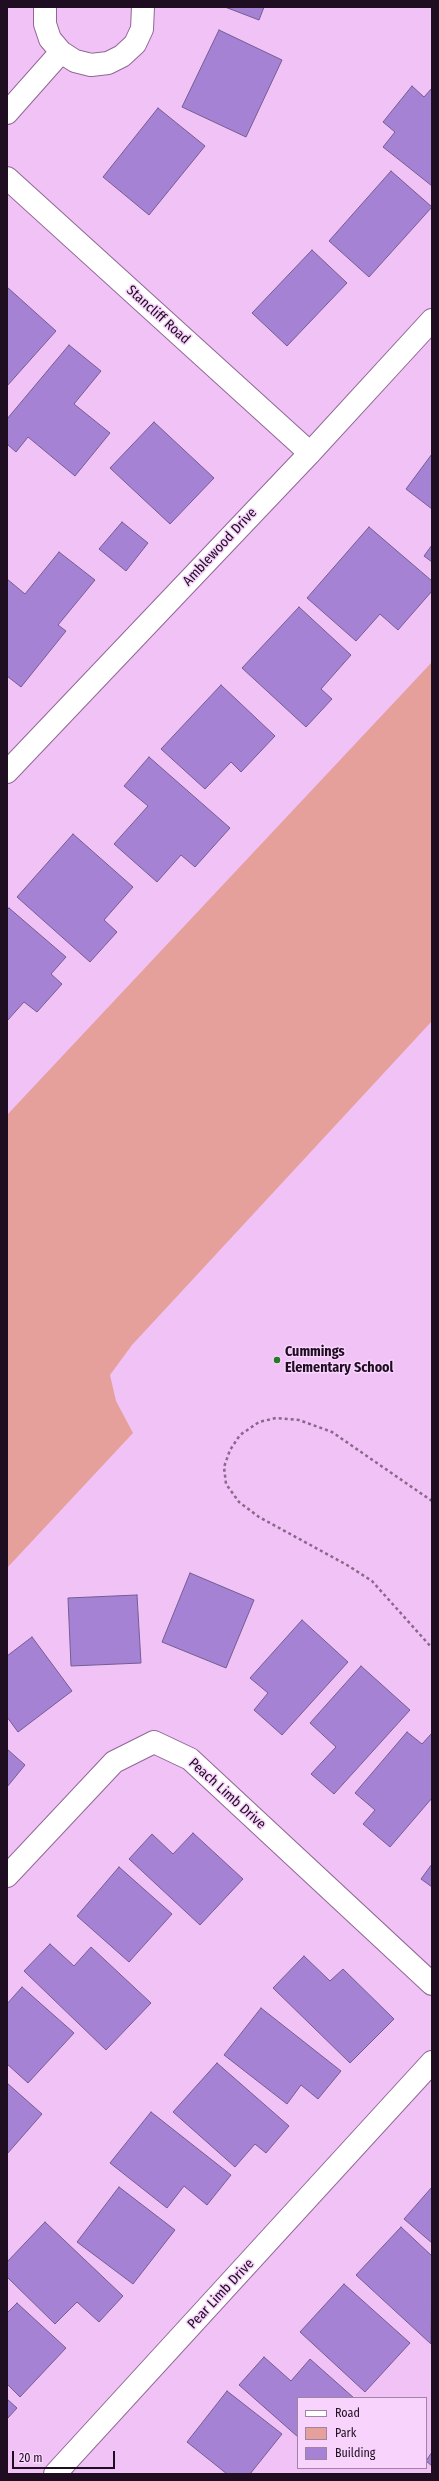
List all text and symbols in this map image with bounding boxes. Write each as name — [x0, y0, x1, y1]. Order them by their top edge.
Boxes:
street label: Stancliff Road — [123, 282, 193, 348]
street label: Amblewood Drive — [180, 505, 260, 589]
place label: Cummings Elementary School — [285, 1344, 393, 1376]
marker: Cummings Elementary School — [272, 1355, 282, 1365]
street label: Peach Limb Drive — [185, 1755, 269, 1833]
street label: Pear Limb Drive — [184, 2256, 258, 2332]
legend — [297, 2397, 427, 2469]
text: Road — [335, 2406, 360, 2420]
text: Park — [335, 2426, 356, 2440]
scale bar — [14, 2443, 117, 2469]
text: Building — [335, 2446, 375, 2460]
text: 20 m — [19, 2451, 43, 2465]

